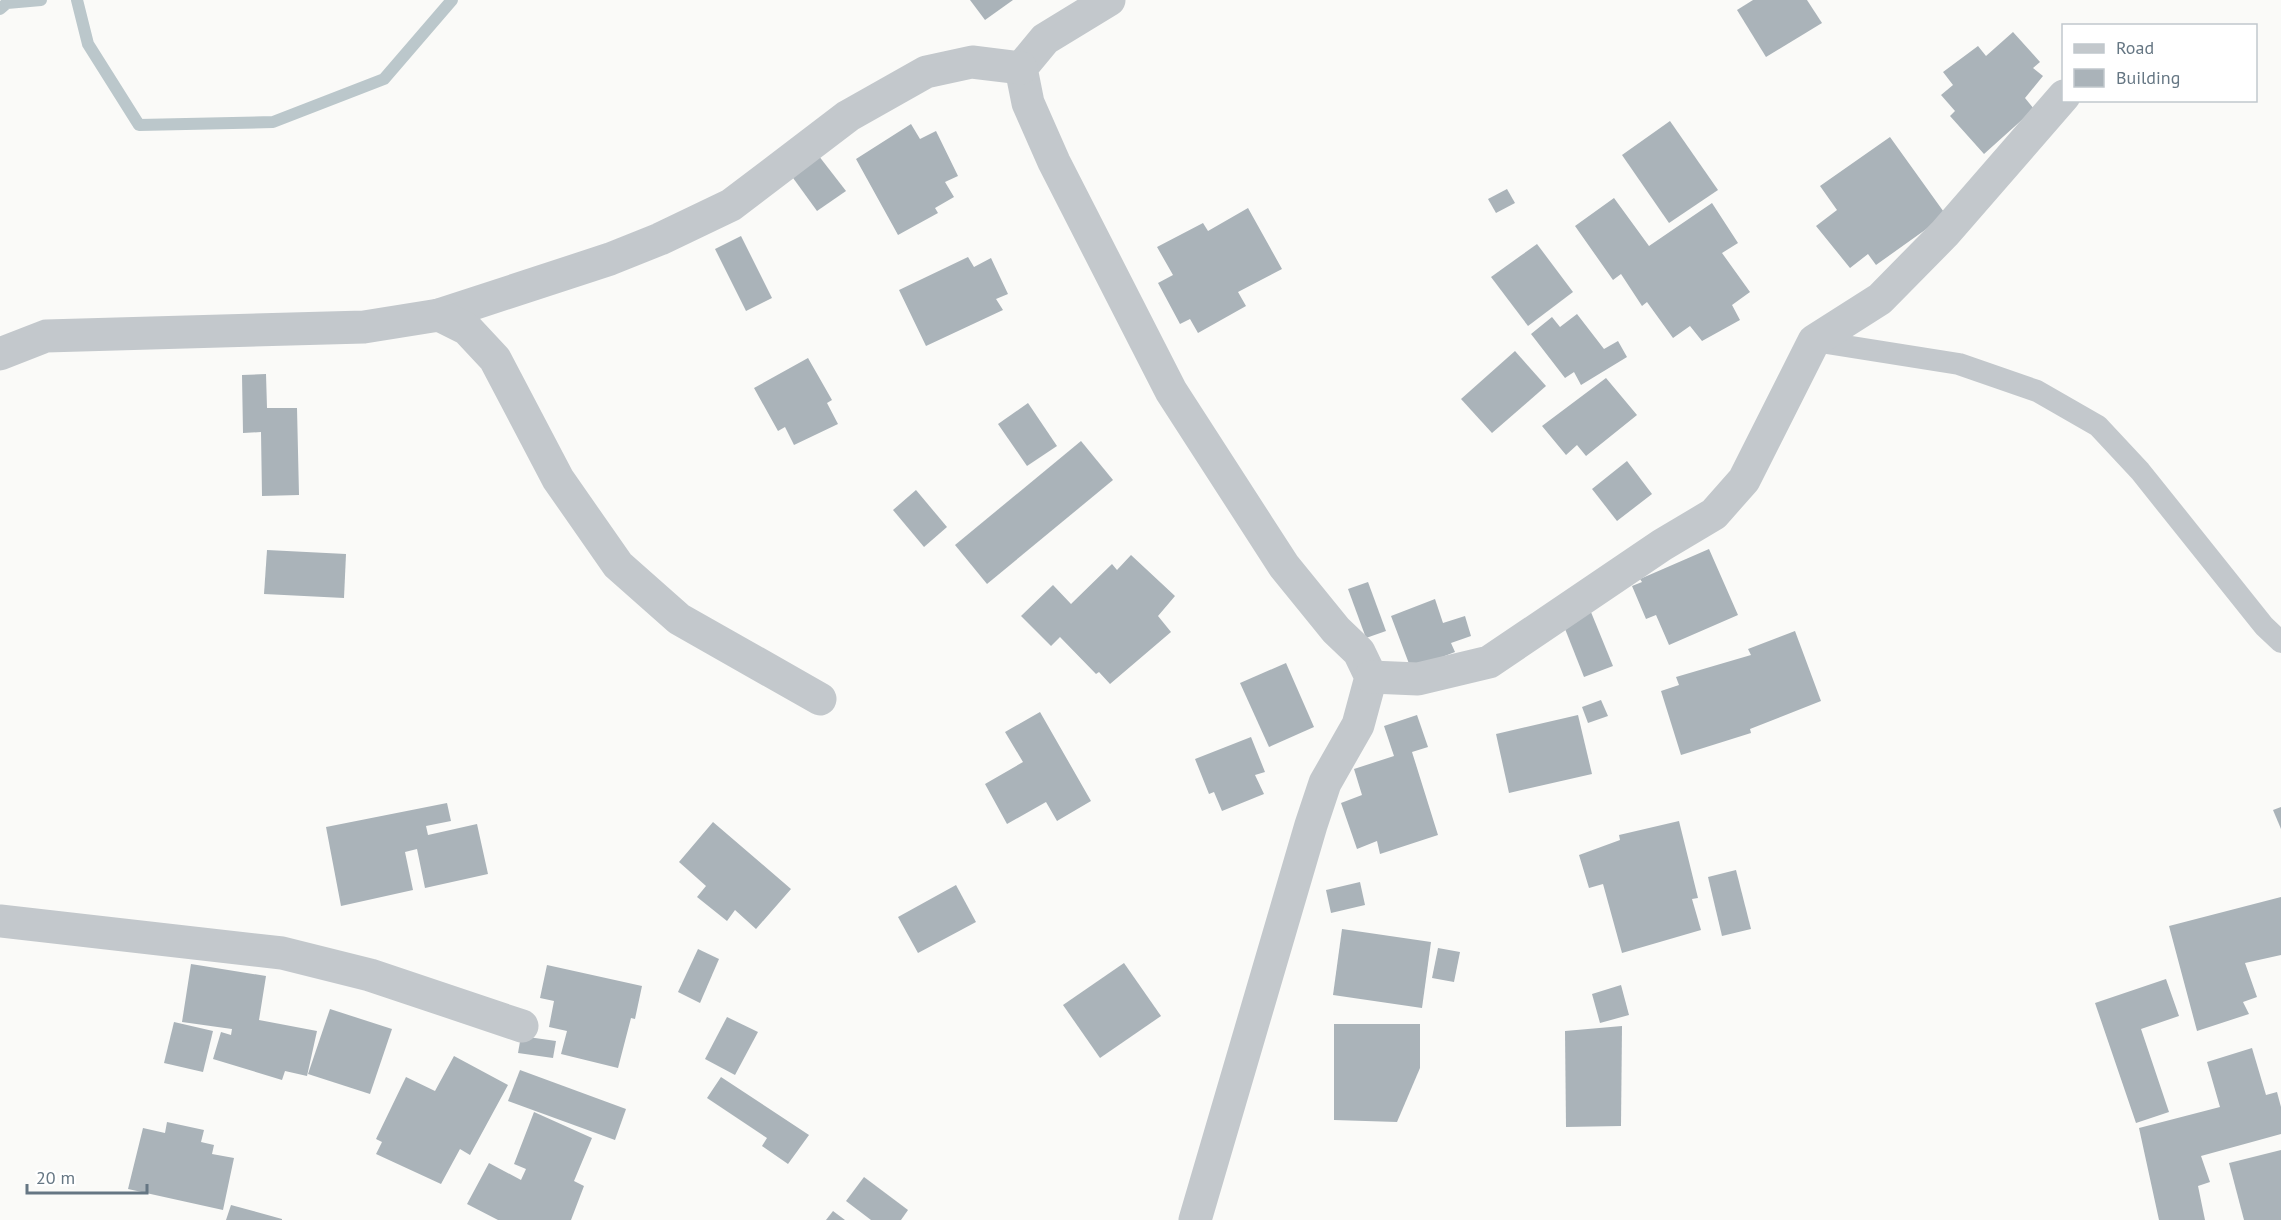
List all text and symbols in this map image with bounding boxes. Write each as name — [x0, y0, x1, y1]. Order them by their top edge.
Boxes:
legend — [2062, 24, 2257, 102]
text: Road — [2116, 36, 2154, 59]
text: Building — [2116, 66, 2180, 89]
scale bar — [27, 1157, 147, 1195]
text: 20 m — [36, 1166, 75, 1189]

